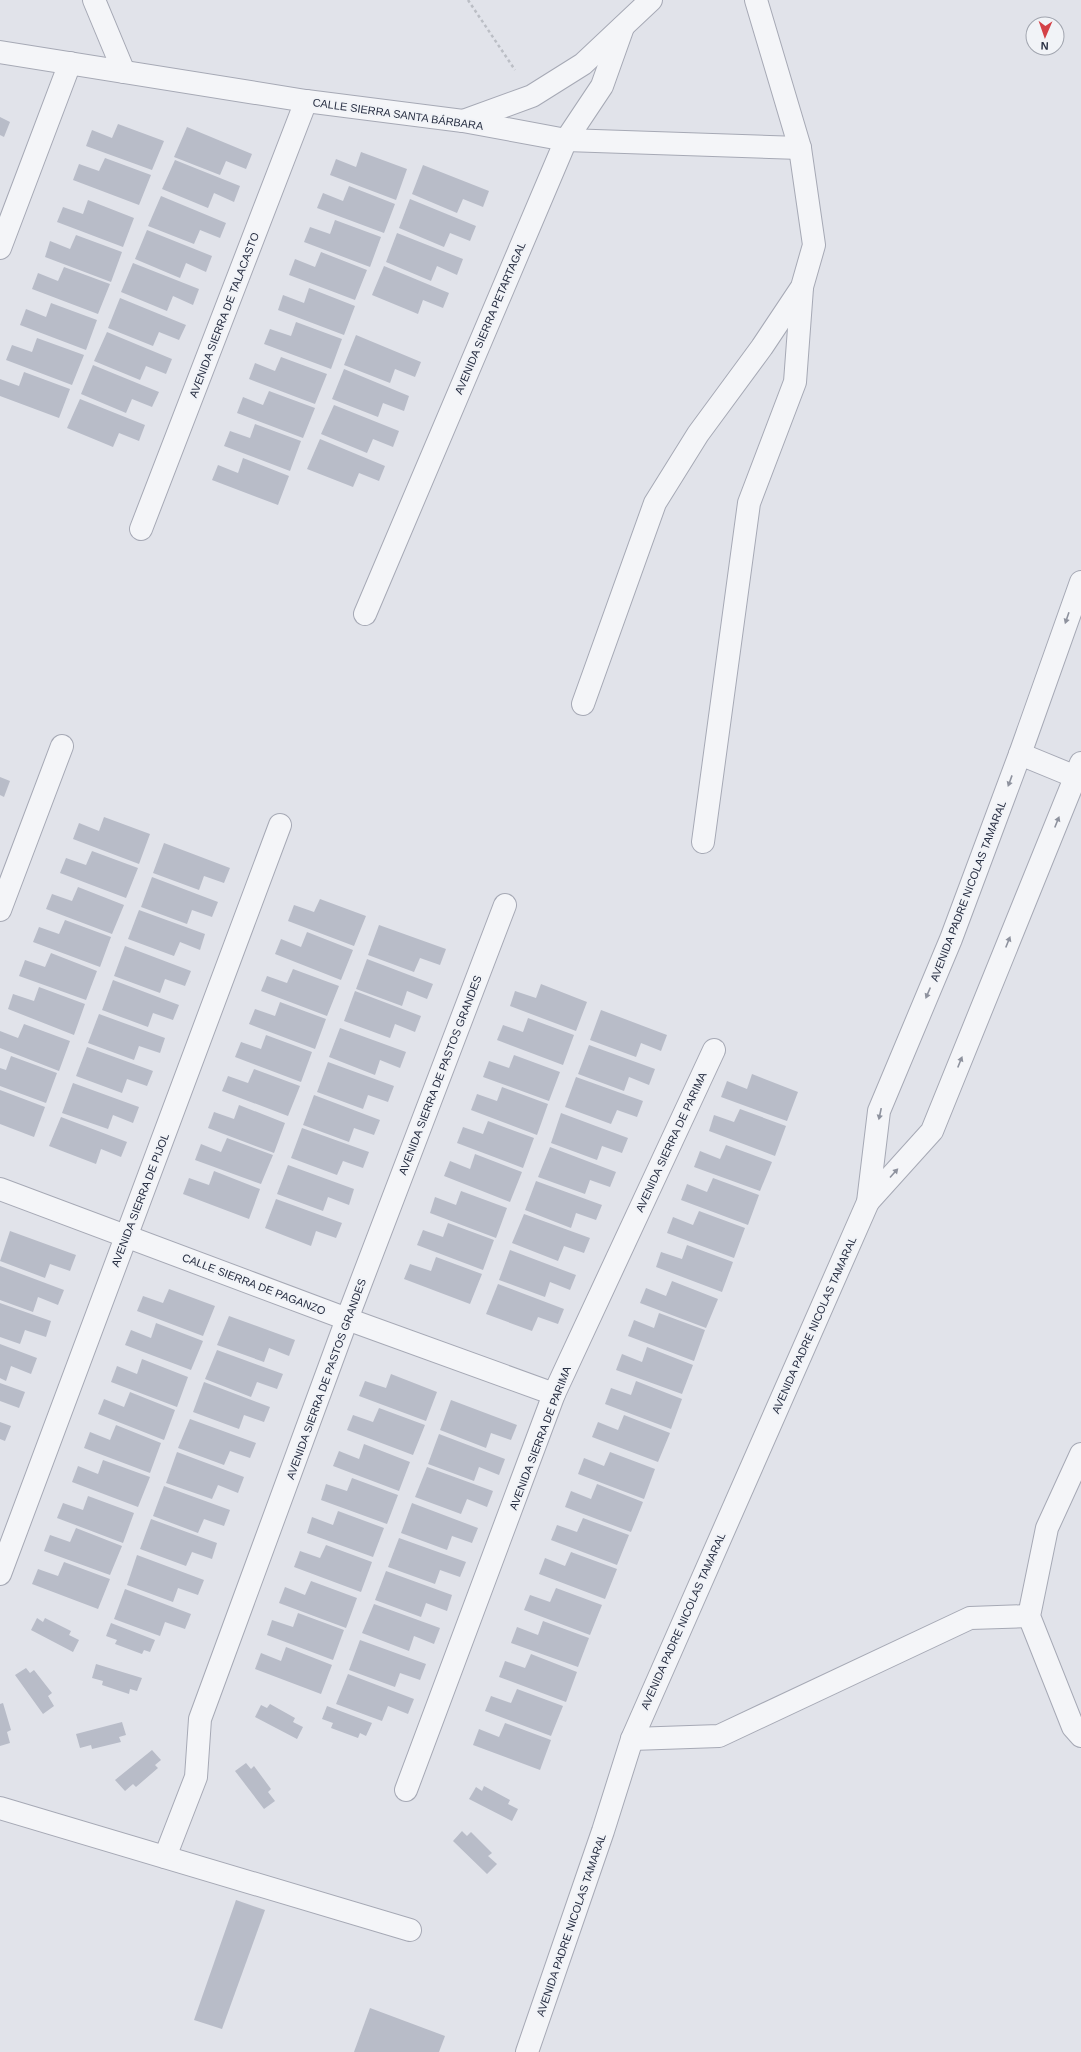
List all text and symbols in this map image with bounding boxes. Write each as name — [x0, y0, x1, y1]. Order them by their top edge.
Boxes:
north arrow — [1025, 16, 1065, 56]
text: N — [1040, 40, 1049, 52]
street label: CALLE SIERRA SANTA BÁRBARA — [312, 96, 485, 132]
street label: AVENIDA SIERRA DE TALACASTO — [187, 230, 261, 399]
street label: AVENIDA SIERRA PETARTAGAL — [452, 240, 528, 396]
one-way arrow — [1064, 613, 1070, 625]
one-way arrow — [1007, 775, 1013, 787]
street label: AVENIDA PADRE NICOLAS TAMARAL — [928, 799, 1008, 983]
one-way arrow — [1055, 815, 1061, 827]
one-way arrow — [1006, 935, 1012, 947]
street label: AVENIDA SIERRA DE PASTOS GRANDES — [396, 974, 484, 1176]
one-way arrow — [925, 988, 931, 1000]
one-way arrow — [957, 1056, 963, 1068]
street label: AVENIDA SIERRA DE PARIMA — [633, 1070, 709, 1214]
one-way arrow — [876, 1108, 882, 1120]
street label: AVENIDA SIERRA DE PIJOL — [109, 1131, 171, 1269]
one-way arrow — [890, 1167, 899, 1178]
street label: AVENIDA PADRE NICOLAS TAMARAL — [769, 1235, 859, 1415]
street label: CALLE SIERRA DE PAGANZO — [181, 1251, 328, 1317]
street label: AVENIDA SIERRA DE PASTOS GRANDES — [284, 1277, 368, 1481]
street label: AVENIDA SIERRA DE PARIMA — [507, 1364, 573, 1512]
street label: AVENIDA PADRE NICOLAS TAMARAL — [638, 1531, 728, 1711]
street label: AVENIDA PADRE NICOLAS TAMARAL — [534, 1832, 608, 2018]

